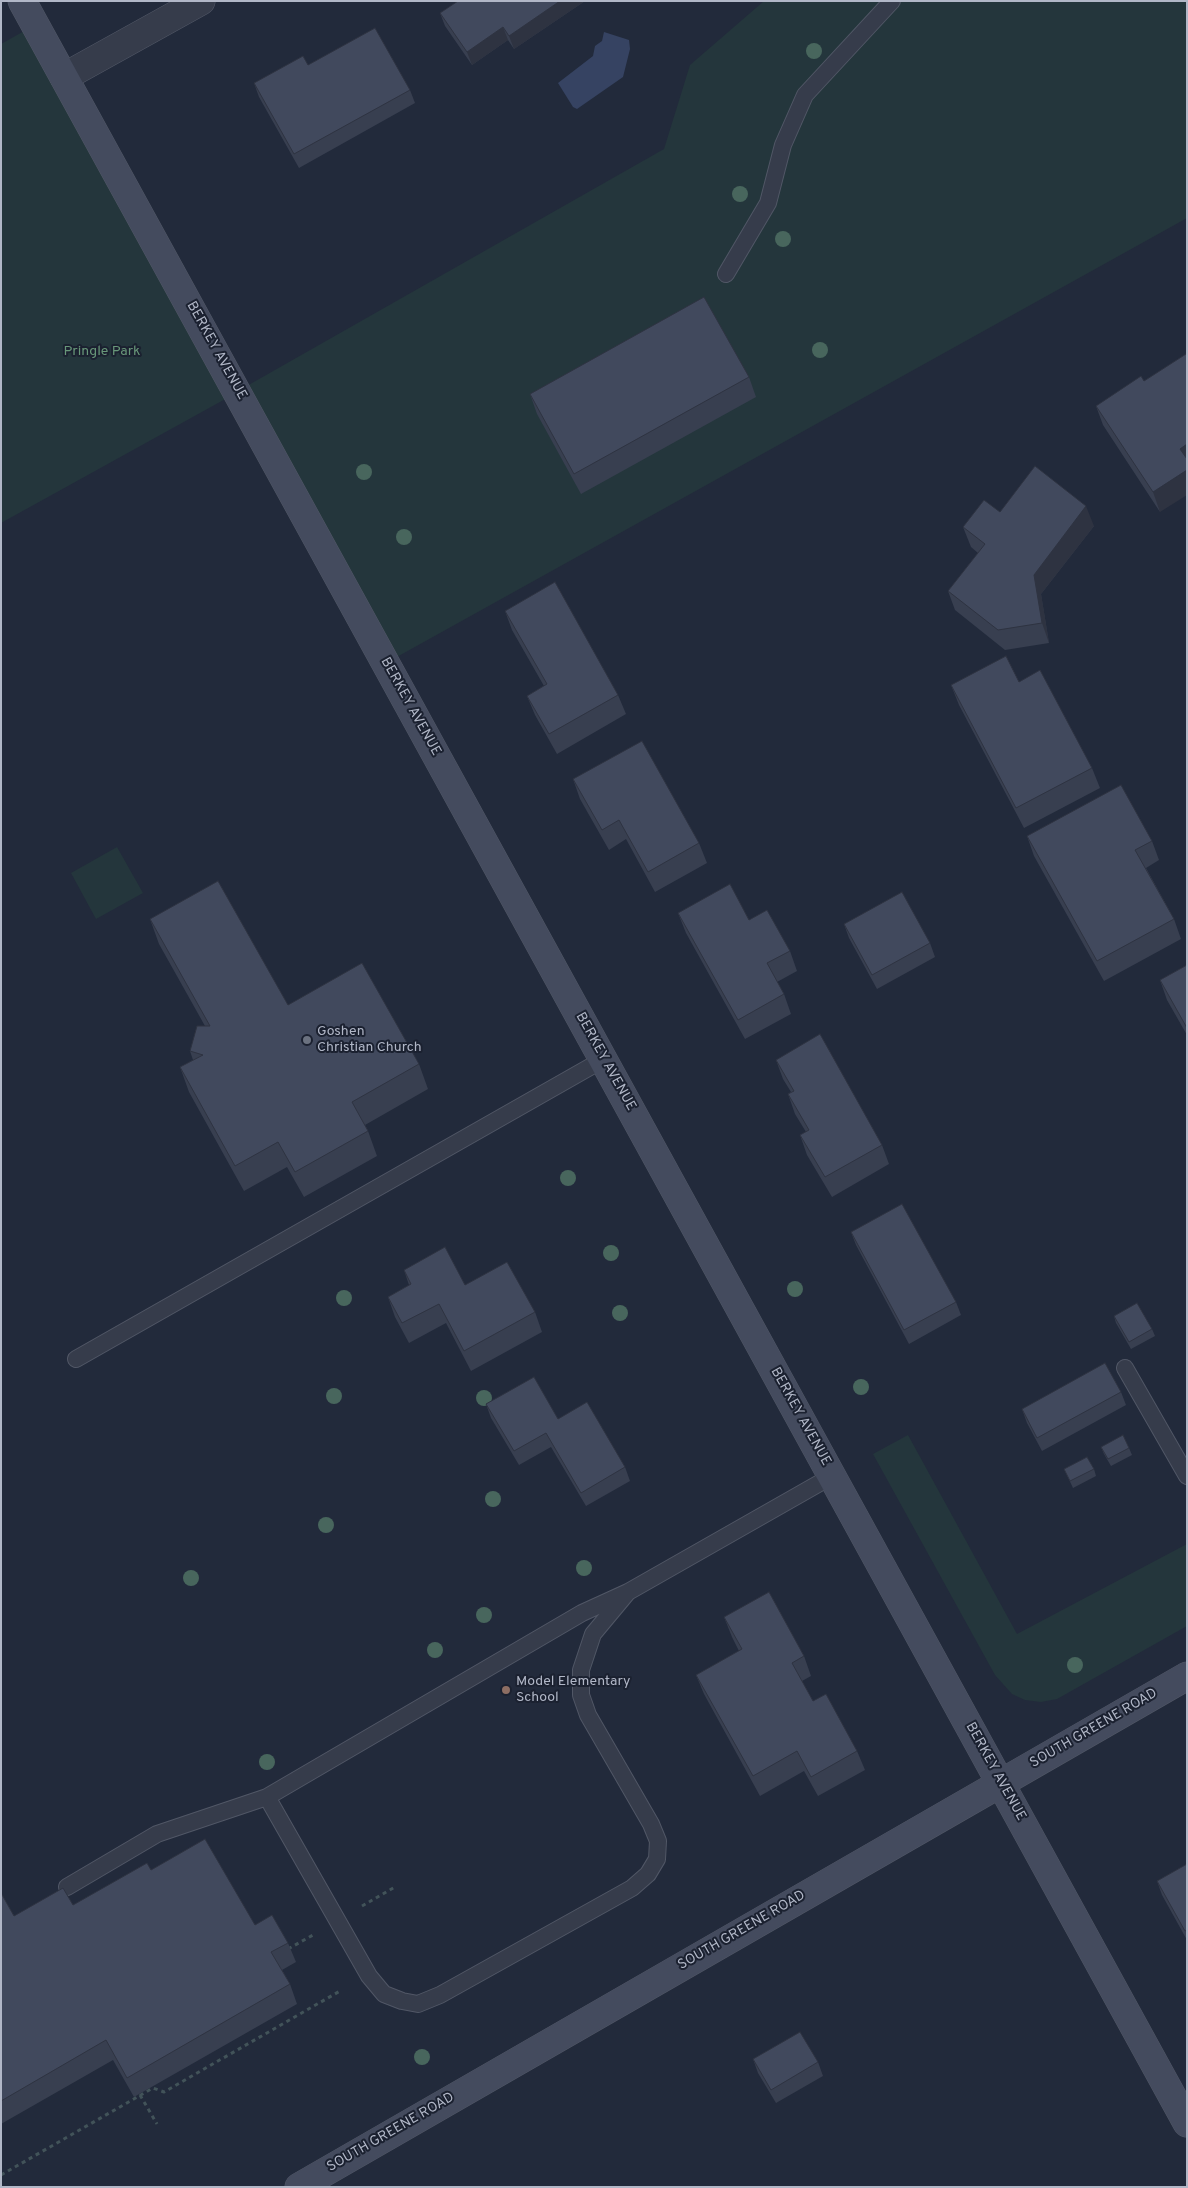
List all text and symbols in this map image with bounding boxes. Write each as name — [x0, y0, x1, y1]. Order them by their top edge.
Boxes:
street label: BERKEY AVENUE — [182, 299, 250, 403]
park label: Pringle Park — [63, 344, 141, 360]
street label: BERKEY AVENUE — [376, 655, 444, 759]
street label: BERKEY AVENUE — [571, 1010, 639, 1114]
place label: Goshen Christian Church — [317, 1024, 422, 1056]
marker: Goshen Christian Church — [301, 1034, 313, 1046]
street label: BERKEY AVENUE — [766, 1365, 834, 1469]
place label: Model Elementary School — [516, 1674, 630, 1706]
marker: Model Elementary School — [500, 1684, 512, 1696]
street label: SOUTH GREENE ROAD — [1027, 1686, 1161, 1772]
street label: BERKEY AVENUE — [961, 1720, 1029, 1824]
street label: SOUTH GREENE ROAD — [675, 1888, 809, 1974]
street label: SOUTH GREENE ROAD — [324, 2090, 458, 2176]

